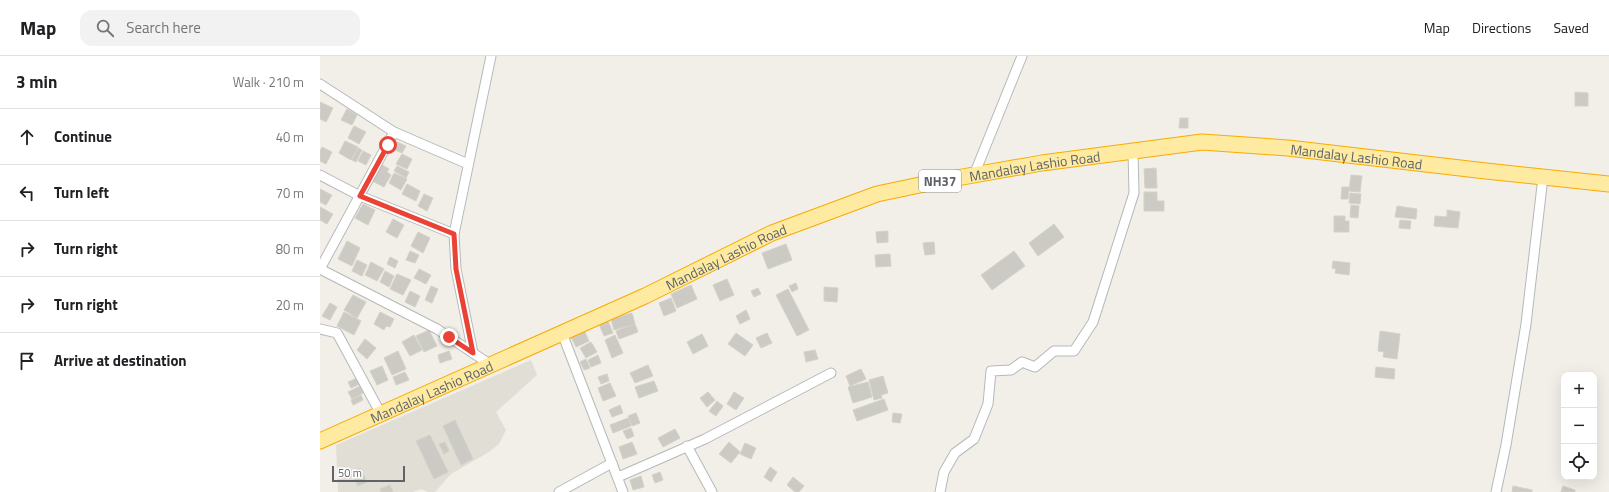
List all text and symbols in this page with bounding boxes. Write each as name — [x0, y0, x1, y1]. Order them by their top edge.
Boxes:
search box — [80, 10, 360, 46]
text: Map — [20, 13, 56, 42]
text: Search here — [126, 16, 201, 39]
icon: search — [94, 17, 116, 39]
text: Map — [1424, 17, 1450, 38]
text: Directions — [1472, 17, 1531, 38]
text: Saved — [1553, 17, 1589, 38]
text: 3 min — [16, 69, 57, 95]
text: Walk · 210 m — [233, 72, 304, 92]
text: Continue — [54, 125, 112, 148]
icon: ahead — [16, 126, 38, 148]
text: 40 m — [276, 127, 304, 147]
route start — [379, 136, 397, 154]
street label: Mandalay Lashio Road — [1289, 138, 1423, 174]
street label: Mandalay Lashio Road — [967, 145, 1102, 186]
road number: NH37 — [919, 170, 961, 192]
text: Turn left — [54, 181, 109, 204]
icon: left — [16, 182, 38, 204]
text: 70 m — [276, 183, 304, 203]
street label: Mandalay Lashio Road — [662, 218, 789, 295]
text: Turn right — [54, 237, 118, 260]
icon: right — [16, 238, 38, 260]
text: 80 m — [276, 239, 304, 259]
text: Turn right — [54, 293, 118, 316]
icon: right — [16, 294, 38, 316]
text: 20 m — [276, 295, 304, 315]
route end — [440, 328, 458, 346]
text: Arrive at destination — [54, 349, 187, 372]
icon: arrive — [16, 350, 38, 372]
street label: Mandalay Lashio Road — [367, 355, 496, 428]
map controls — [1561, 372, 1597, 480]
button: + — [1561, 372, 1597, 408]
button: − — [1561, 408, 1597, 444]
button: locate — [1561, 444, 1597, 480]
scale bar — [332, 464, 405, 483]
text: 50 m — [338, 465, 362, 481]

